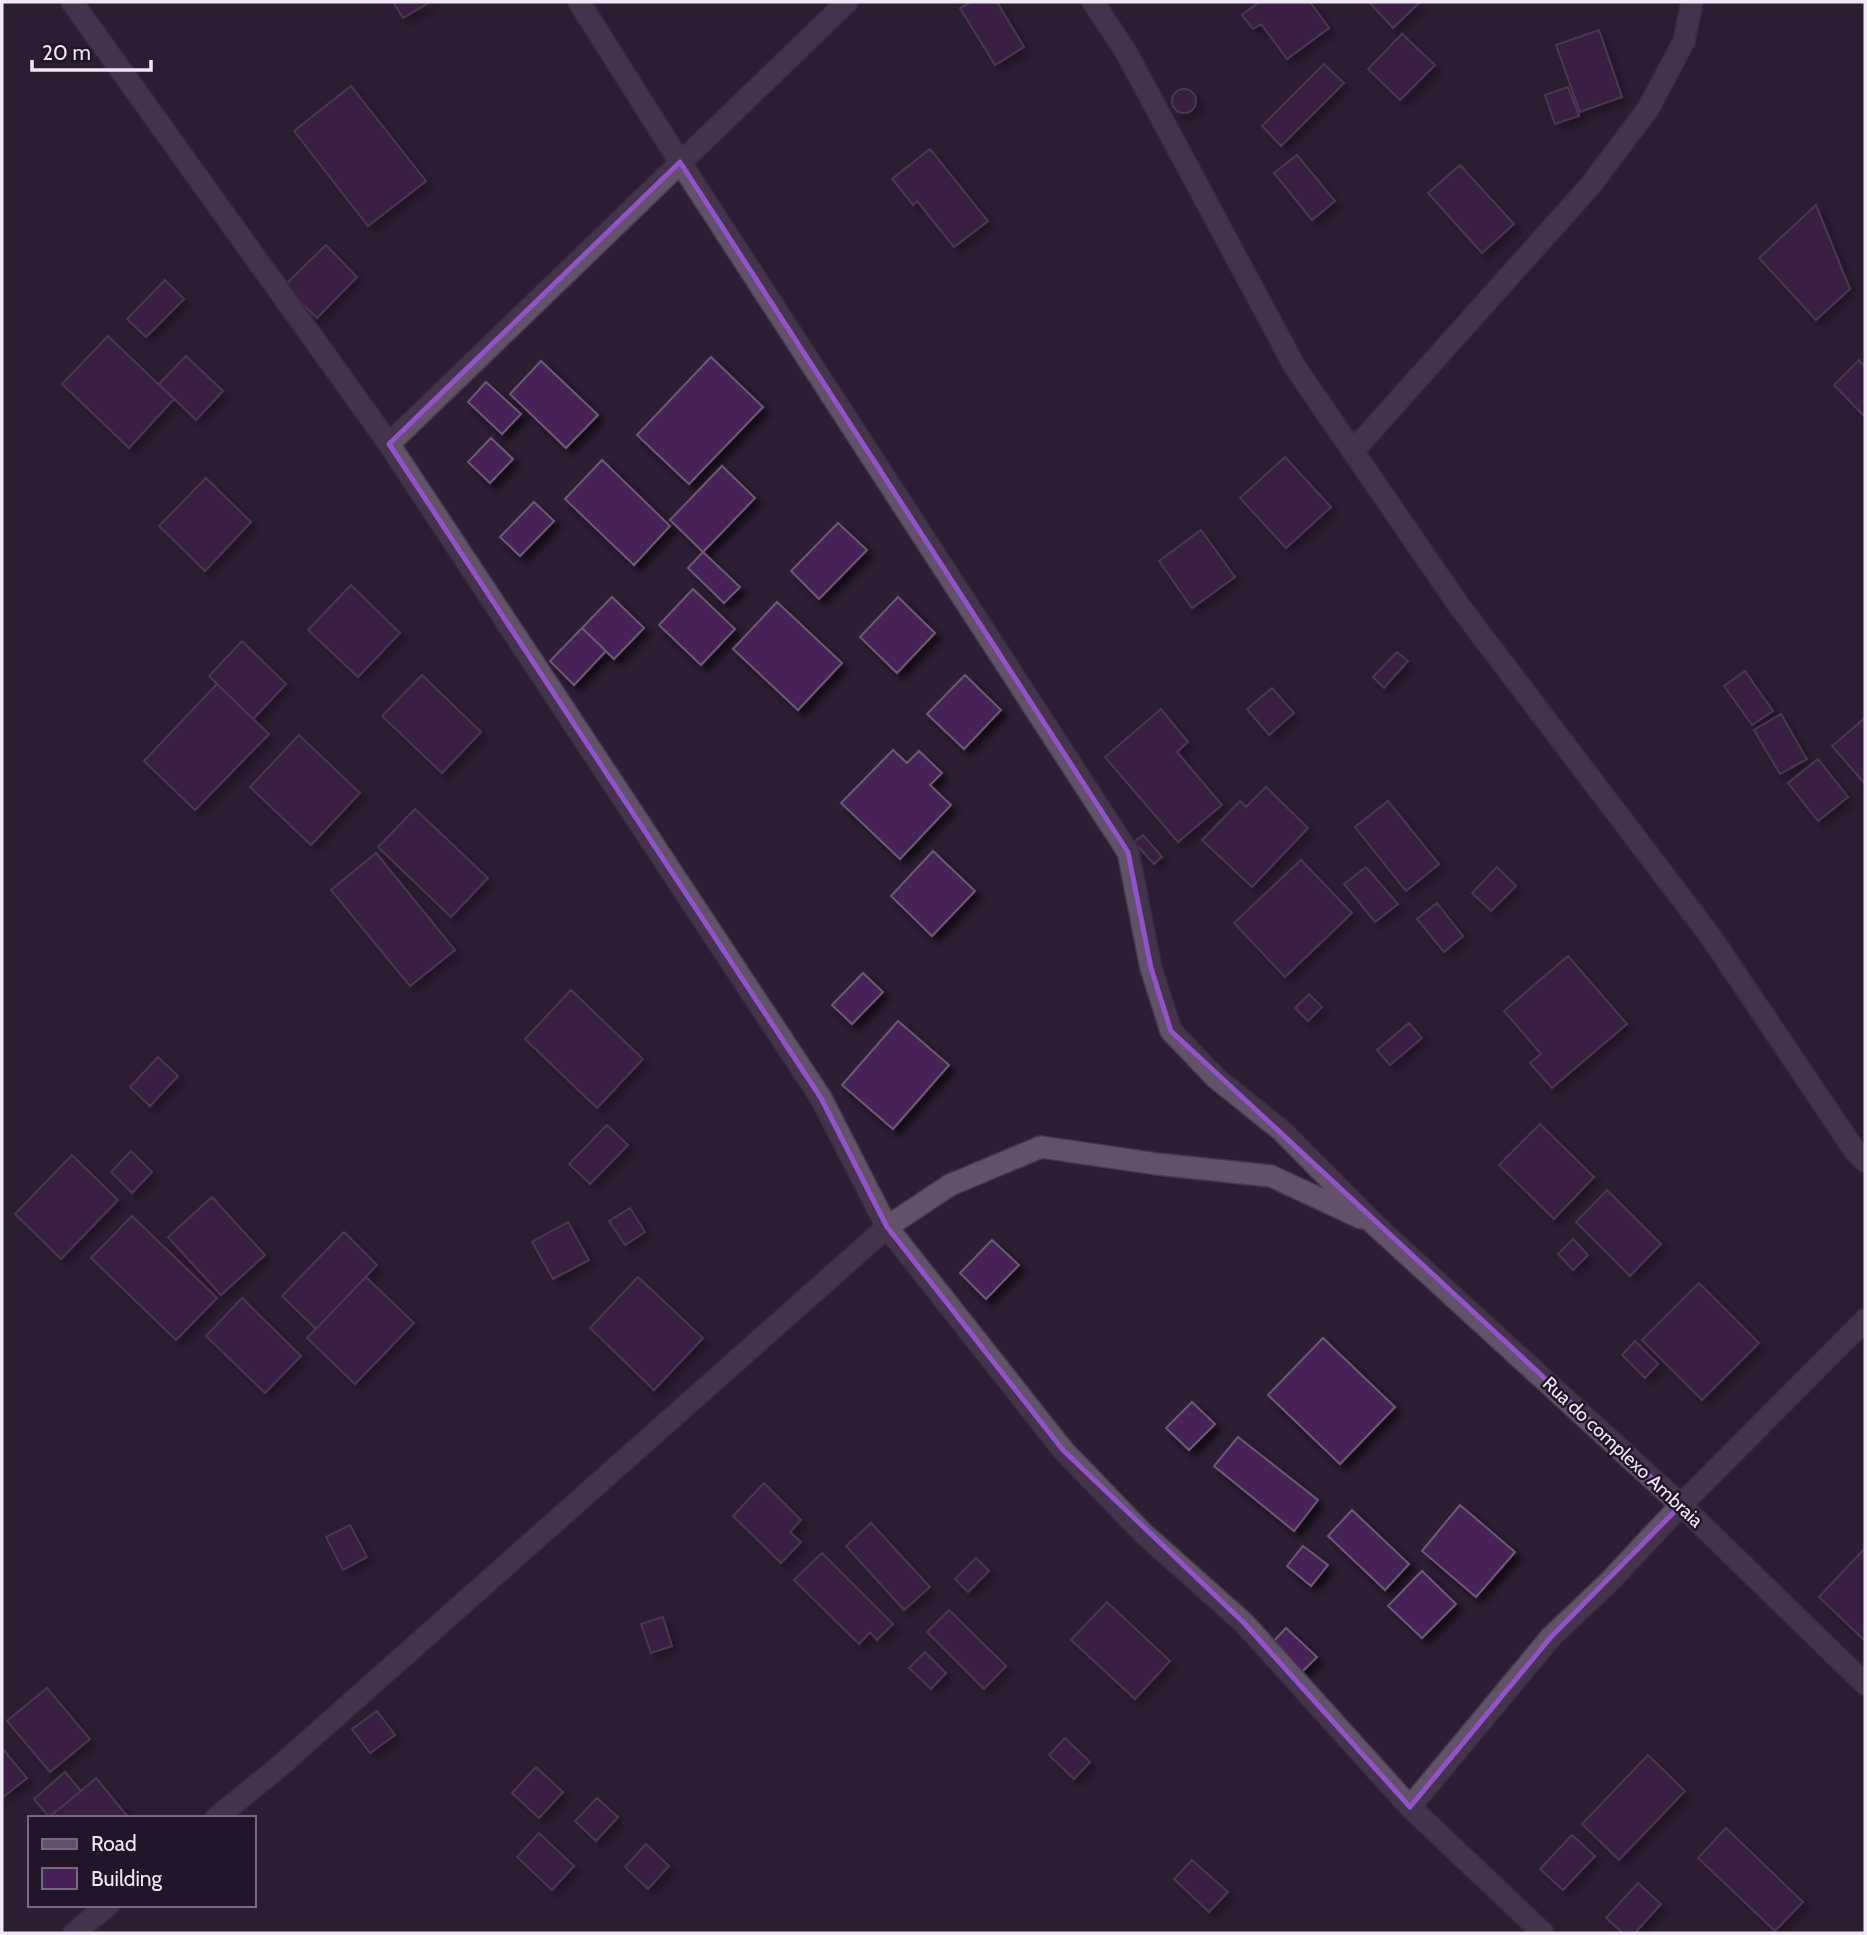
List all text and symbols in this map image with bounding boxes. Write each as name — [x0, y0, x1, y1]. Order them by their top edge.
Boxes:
scale bar — [32, 28, 150, 72]
text: 20 m — [42, 40, 91, 65]
street label: Rua do complexo Ambraia — [1538, 1372, 1708, 1532]
legend — [28, 1816, 256, 1907]
text: Road — [91, 1831, 137, 1856]
text: Building — [91, 1866, 163, 1891]

